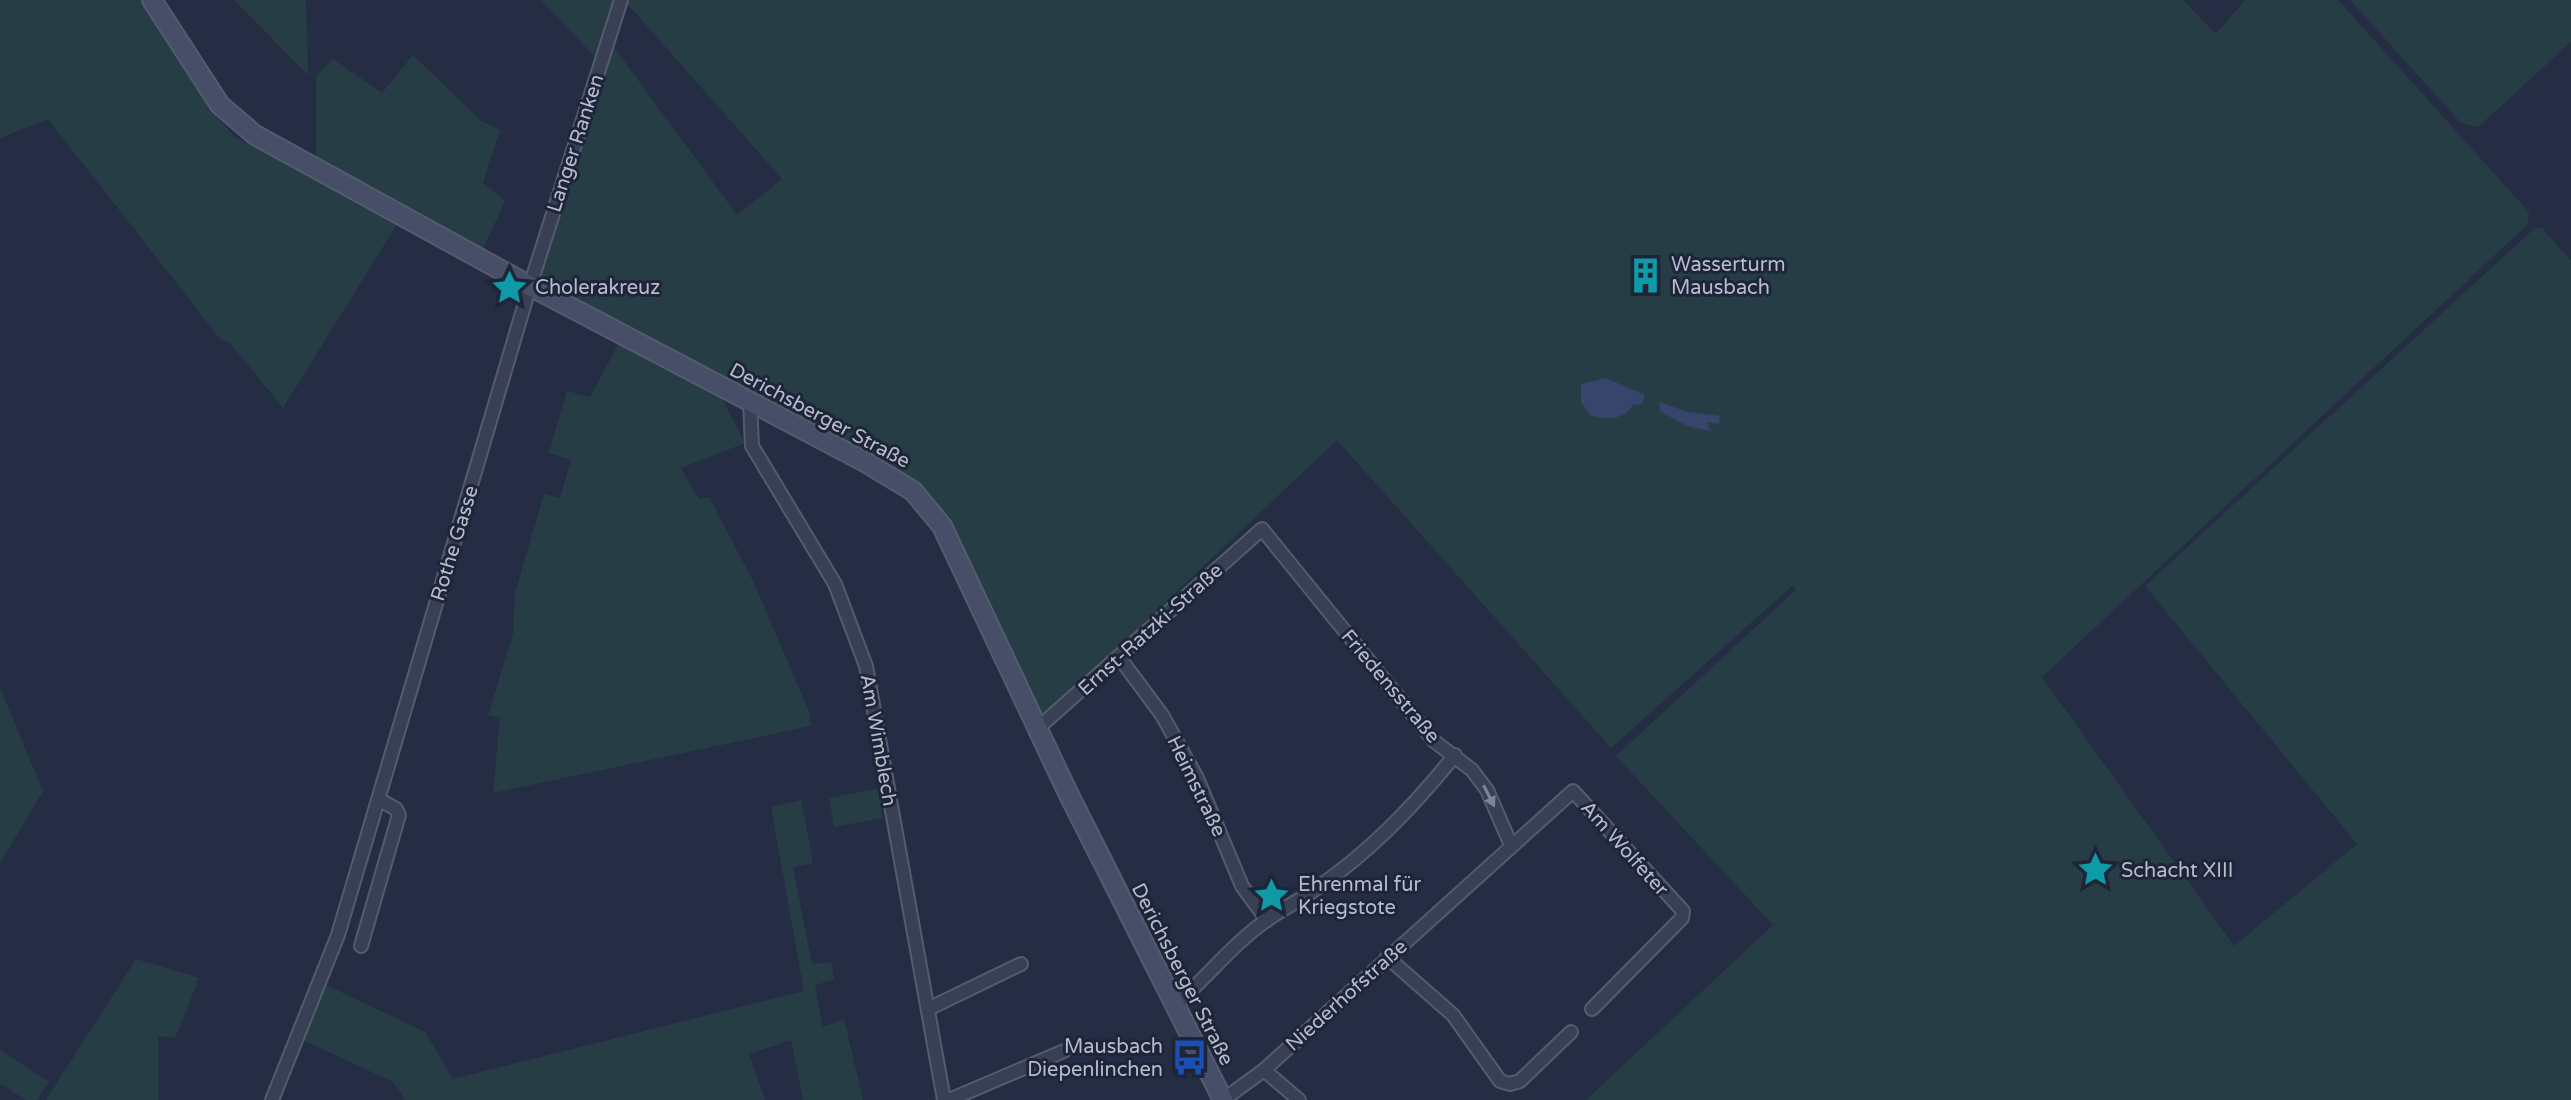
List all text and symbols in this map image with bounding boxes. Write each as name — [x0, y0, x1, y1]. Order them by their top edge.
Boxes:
street label: Langer Ranken — [542, 71, 610, 215]
place label: Wasserturm Mausbach — [1671, 253, 1786, 300]
building icon: Wasserturm Mausbach — [1626, 257, 1664, 295]
place icon: Cholerakreuz — [490, 268, 528, 306]
place label: Cholerakreuz — [535, 276, 660, 300]
street label: Derichsberger Straße — [725, 358, 914, 474]
street label: Rothe Gasse — [426, 483, 484, 604]
street label: Ernst-Ratzki-Straße — [1073, 559, 1228, 701]
street label: Friedensstraße — [1336, 625, 1445, 748]
street label: Am Wimblech — [855, 672, 901, 808]
street label: Heimstraße — [1161, 732, 1231, 841]
one-way arrow — [1482, 785, 1495, 808]
street label: Am Wolfeter — [1575, 796, 1673, 901]
place icon: Schacht XIII — [2076, 851, 2114, 889]
place label: Schacht XIII — [2121, 859, 2233, 883]
place label: Ehrenmal für Kriegstote — [1298, 873, 1421, 920]
place icon: Ehrenmal für Kriegstote — [1253, 876, 1291, 914]
street label: Derichsberger Straße — [1126, 879, 1238, 1069]
street label: Niederhofstraße — [1281, 935, 1412, 1057]
place label: Mausbach Diepenlinchen — [1027, 1035, 1163, 1082]
bus stop icon: Mausbach Diepenlinchen — [1170, 1039, 1208, 1077]

